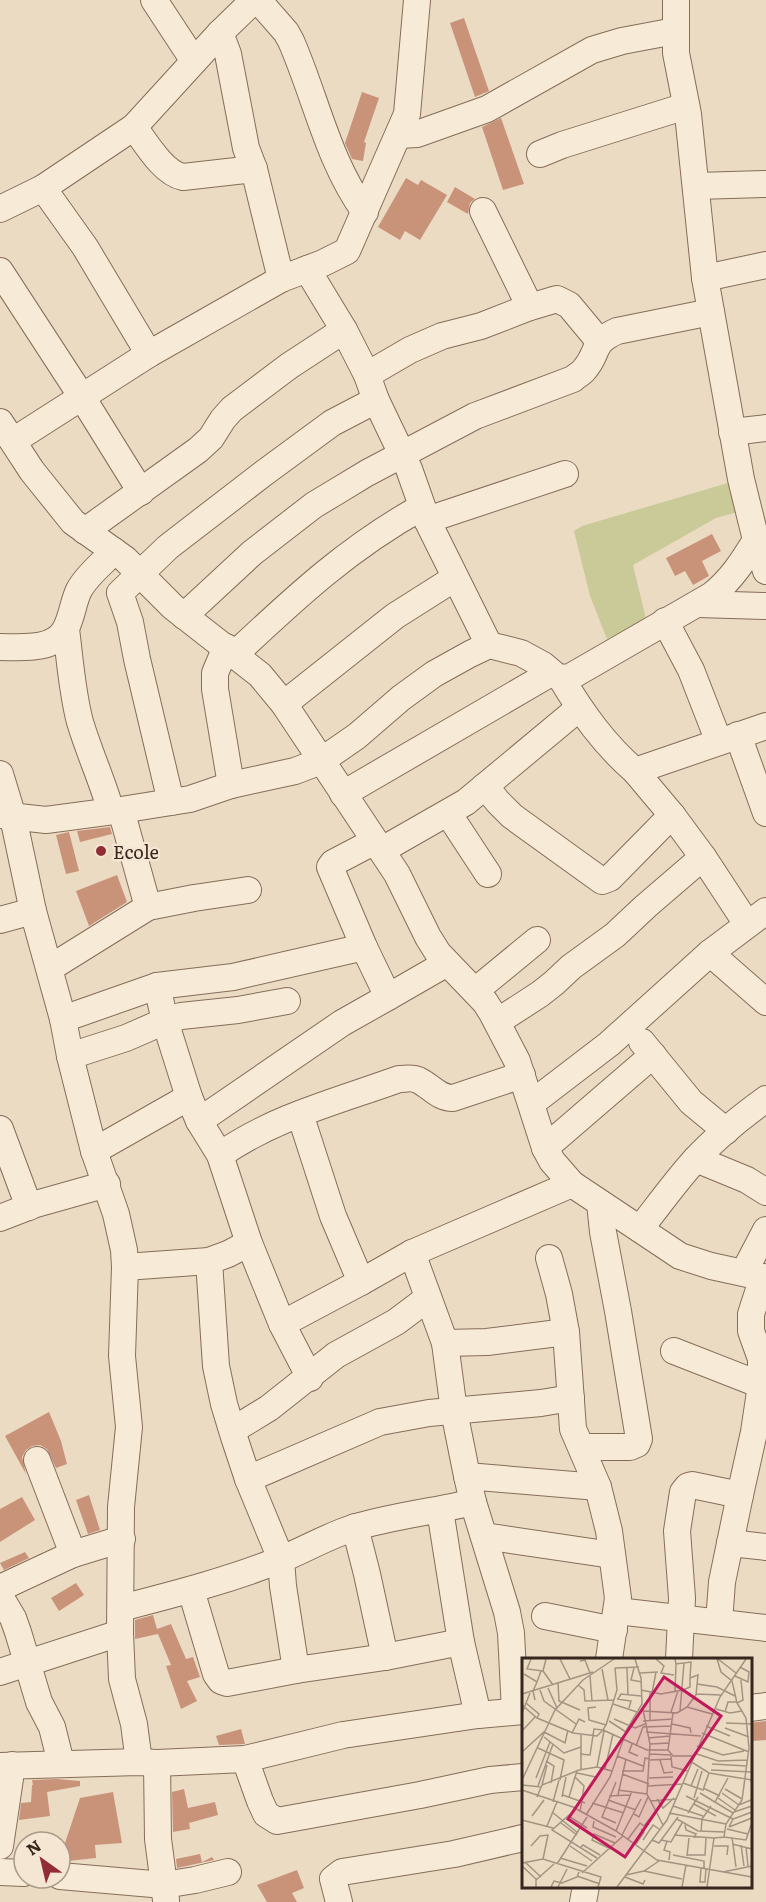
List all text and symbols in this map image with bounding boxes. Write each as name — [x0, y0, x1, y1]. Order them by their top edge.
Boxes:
place label: Ecole — [113, 838, 159, 865]
marker: Ecole — [94, 844, 108, 858]
inset map — [522, 1658, 751, 1887]
north arrow — [12, 1830, 72, 1890]
text: N — [21, 1833, 45, 1860]

